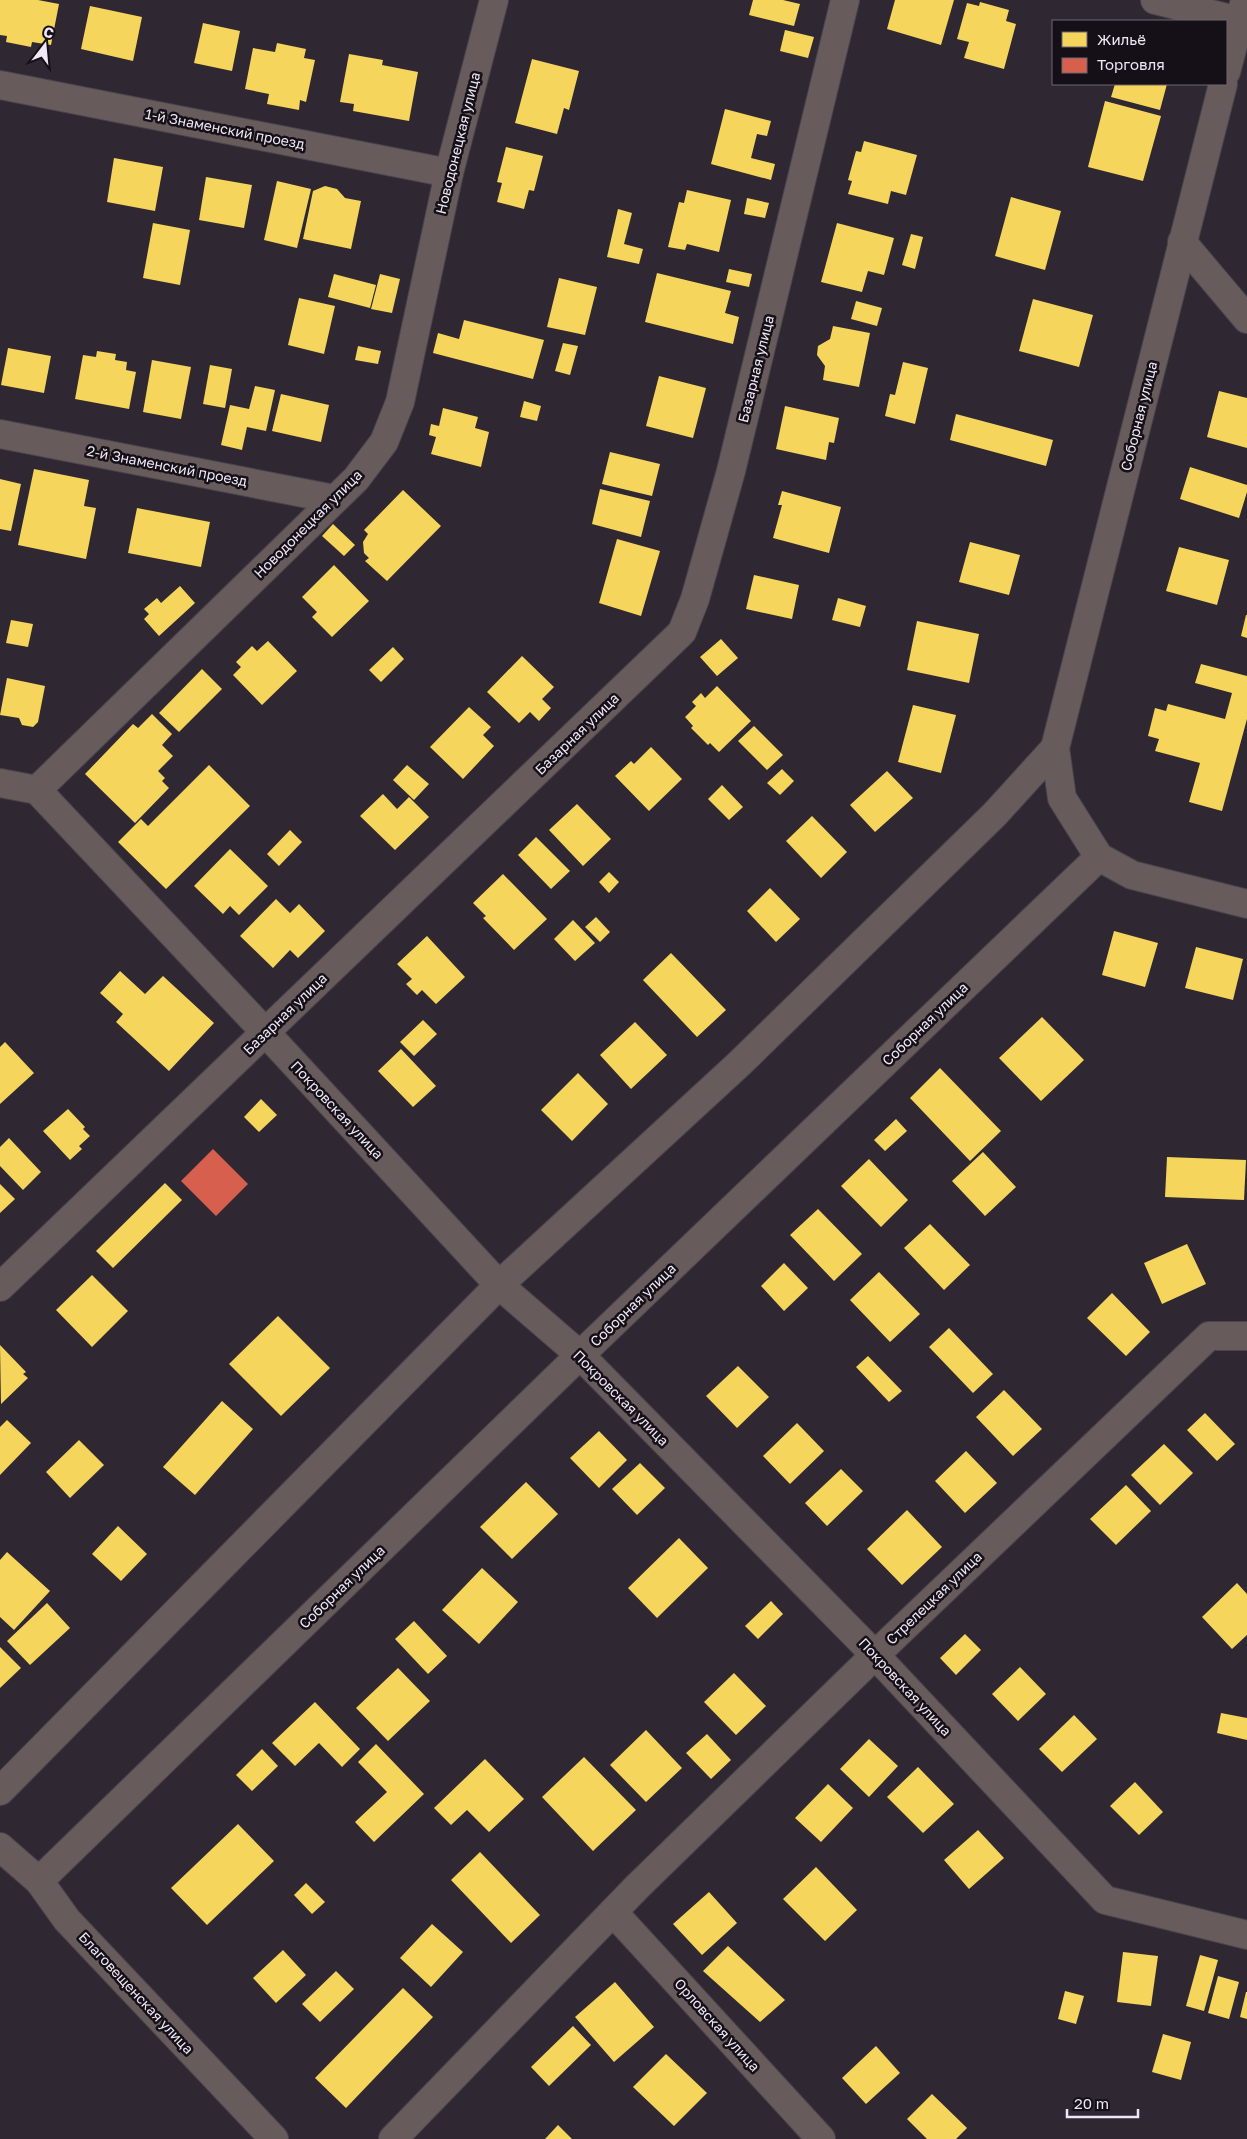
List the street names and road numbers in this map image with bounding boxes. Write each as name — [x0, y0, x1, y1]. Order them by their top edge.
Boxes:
street label: Новодонецкая улица — [432, 70, 483, 216]
street label: 1-й Знаменский проезд — [144, 105, 307, 152]
street label: Базарная улица — [734, 313, 777, 424]
street label: Соборная улица — [1117, 359, 1160, 472]
street label: 2-й Знаменский проезд — [85, 442, 249, 490]
street label: Новодонецкая улица — [250, 466, 365, 581]
street label: Базарная улица — [531, 689, 622, 778]
street label: Базарная улица — [239, 969, 330, 1058]
street label: Соборная улица — [878, 979, 971, 1069]
street label: Покровская улица — [288, 1057, 387, 1162]
street label: Соборная улица — [586, 1260, 679, 1350]
street label: Покровская улица — [570, 1346, 673, 1449]
street label: Соборная улица — [295, 1542, 388, 1632]
street label: Стрелецкая улица — [882, 1548, 985, 1648]
street label: Покровская улица — [856, 1634, 955, 1739]
street label: Благовещенская улица — [75, 1928, 197, 2057]
street label: Орловская улица — [671, 1975, 764, 2075]

